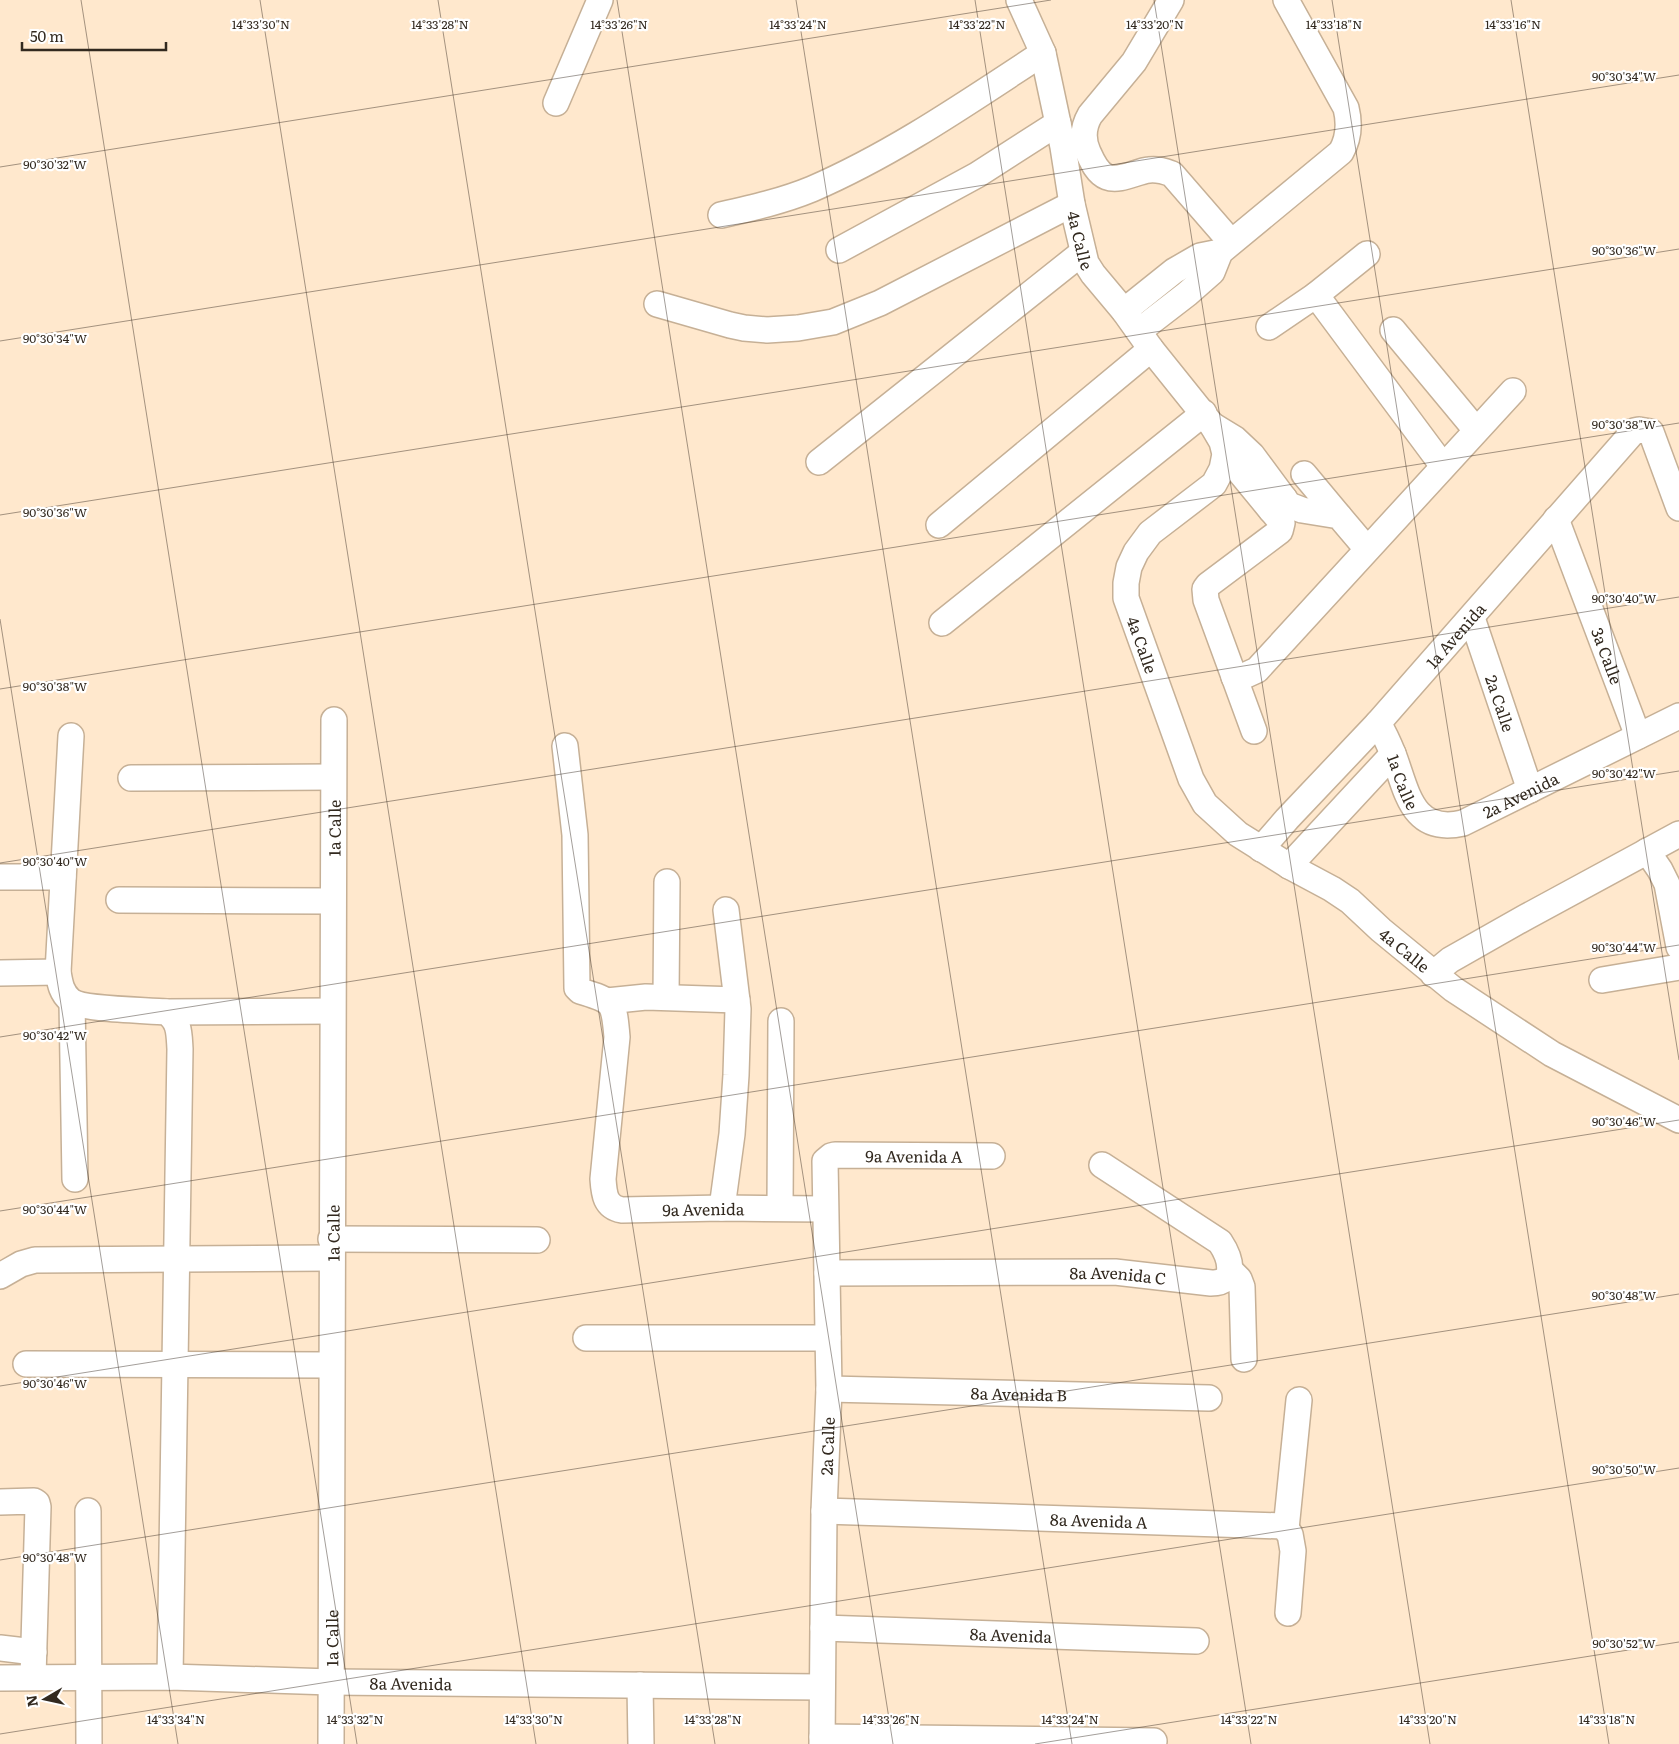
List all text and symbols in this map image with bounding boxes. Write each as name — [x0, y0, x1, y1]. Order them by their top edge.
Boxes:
text: 14°33'30"N — [232, 15, 290, 33]
text: 14°33'28"N — [411, 15, 469, 33]
text: 14°33'26"N — [590, 15, 648, 33]
text: 14°33'24"N — [769, 15, 827, 33]
text: 14°33'22"N — [948, 15, 1006, 33]
text: 14°33'20"N — [1126, 15, 1184, 33]
text: 14°33'18"N — [1306, 15, 1362, 33]
text: 14°33'16"N — [1485, 15, 1541, 33]
scale bar — [22, 20, 166, 52]
text: 50 m — [30, 24, 64, 47]
text: 90°30'34"W — [1592, 67, 1656, 85]
text: 90°30'32"W — [23, 155, 87, 173]
street label: 4a Calle — [1062, 208, 1099, 274]
text: 90°30'36"W — [1592, 241, 1656, 259]
text: 90°30'34"W — [23, 329, 87, 347]
text: 90°30'38"W — [1592, 415, 1656, 433]
text: 90°30'36"W — [23, 503, 87, 521]
text: 90°30'40"W — [1592, 589, 1656, 607]
street label: 1a Avenida — [1420, 597, 1491, 673]
street label: 4a Calle — [1121, 613, 1164, 677]
street label: 3a Calle — [1586, 624, 1629, 687]
street label: 2a Calle — [1480, 672, 1521, 735]
text: 90°30'38"W — [23, 677, 87, 695]
street label: 1a Calle — [1382, 751, 1425, 814]
text: 90°30'42"W — [1592, 764, 1656, 782]
street label: 2a Avenida — [1478, 765, 1563, 824]
street label: 1a Calle — [322, 800, 346, 856]
text: 90°30'40"W — [23, 852, 87, 870]
street label: 4a Calle — [1374, 922, 1435, 978]
text: 90°30'44"W — [1592, 938, 1656, 956]
text: 90°30'42"W — [23, 1026, 87, 1044]
text: 90°30'46"W — [1592, 1112, 1656, 1130]
street label: 9a Avenida A — [865, 1143, 963, 1168]
street label: 9a Avenida — [662, 1196, 745, 1221]
text: 90°30'44"W — [23, 1200, 87, 1218]
street label: 1a Calle — [320, 1205, 345, 1261]
street label: 8a Avenida C — [1069, 1260, 1168, 1290]
text: 90°30'48"W — [1592, 1286, 1656, 1304]
text: 90°30'46"W — [23, 1374, 87, 1392]
street label: 8a Avenida B — [971, 1380, 1067, 1407]
street label: 2a Calle — [813, 1416, 840, 1476]
text: 90°30'50"W — [1592, 1460, 1656, 1478]
street label: 8a Avenida A — [1050, 1506, 1148, 1534]
text: 90°30'48"W — [23, 1548, 87, 1566]
street label: 1a Calle — [319, 1610, 343, 1666]
street label: 8a Avenida — [969, 1621, 1053, 1648]
text: 90°30'52"W — [1592, 1634, 1656, 1652]
street label: 8a Avenida — [370, 1670, 453, 1695]
north arrow — [20, 1674, 70, 1724]
text: N — [20, 1694, 42, 1709]
text: 14°33'34"N — [147, 1710, 205, 1728]
text: 14°33'32"N — [326, 1710, 384, 1728]
text: 14°33'30"N — [505, 1710, 563, 1728]
text: 14°33'28"N — [684, 1710, 742, 1728]
text: 14°33'26"N — [862, 1710, 920, 1728]
text: 14°33'24"N — [1041, 1710, 1099, 1728]
text: 14°33'22"N — [1220, 1710, 1278, 1728]
text: 14°33'20"N — [1399, 1710, 1457, 1728]
text: 14°33'18"N — [1579, 1710, 1635, 1728]

